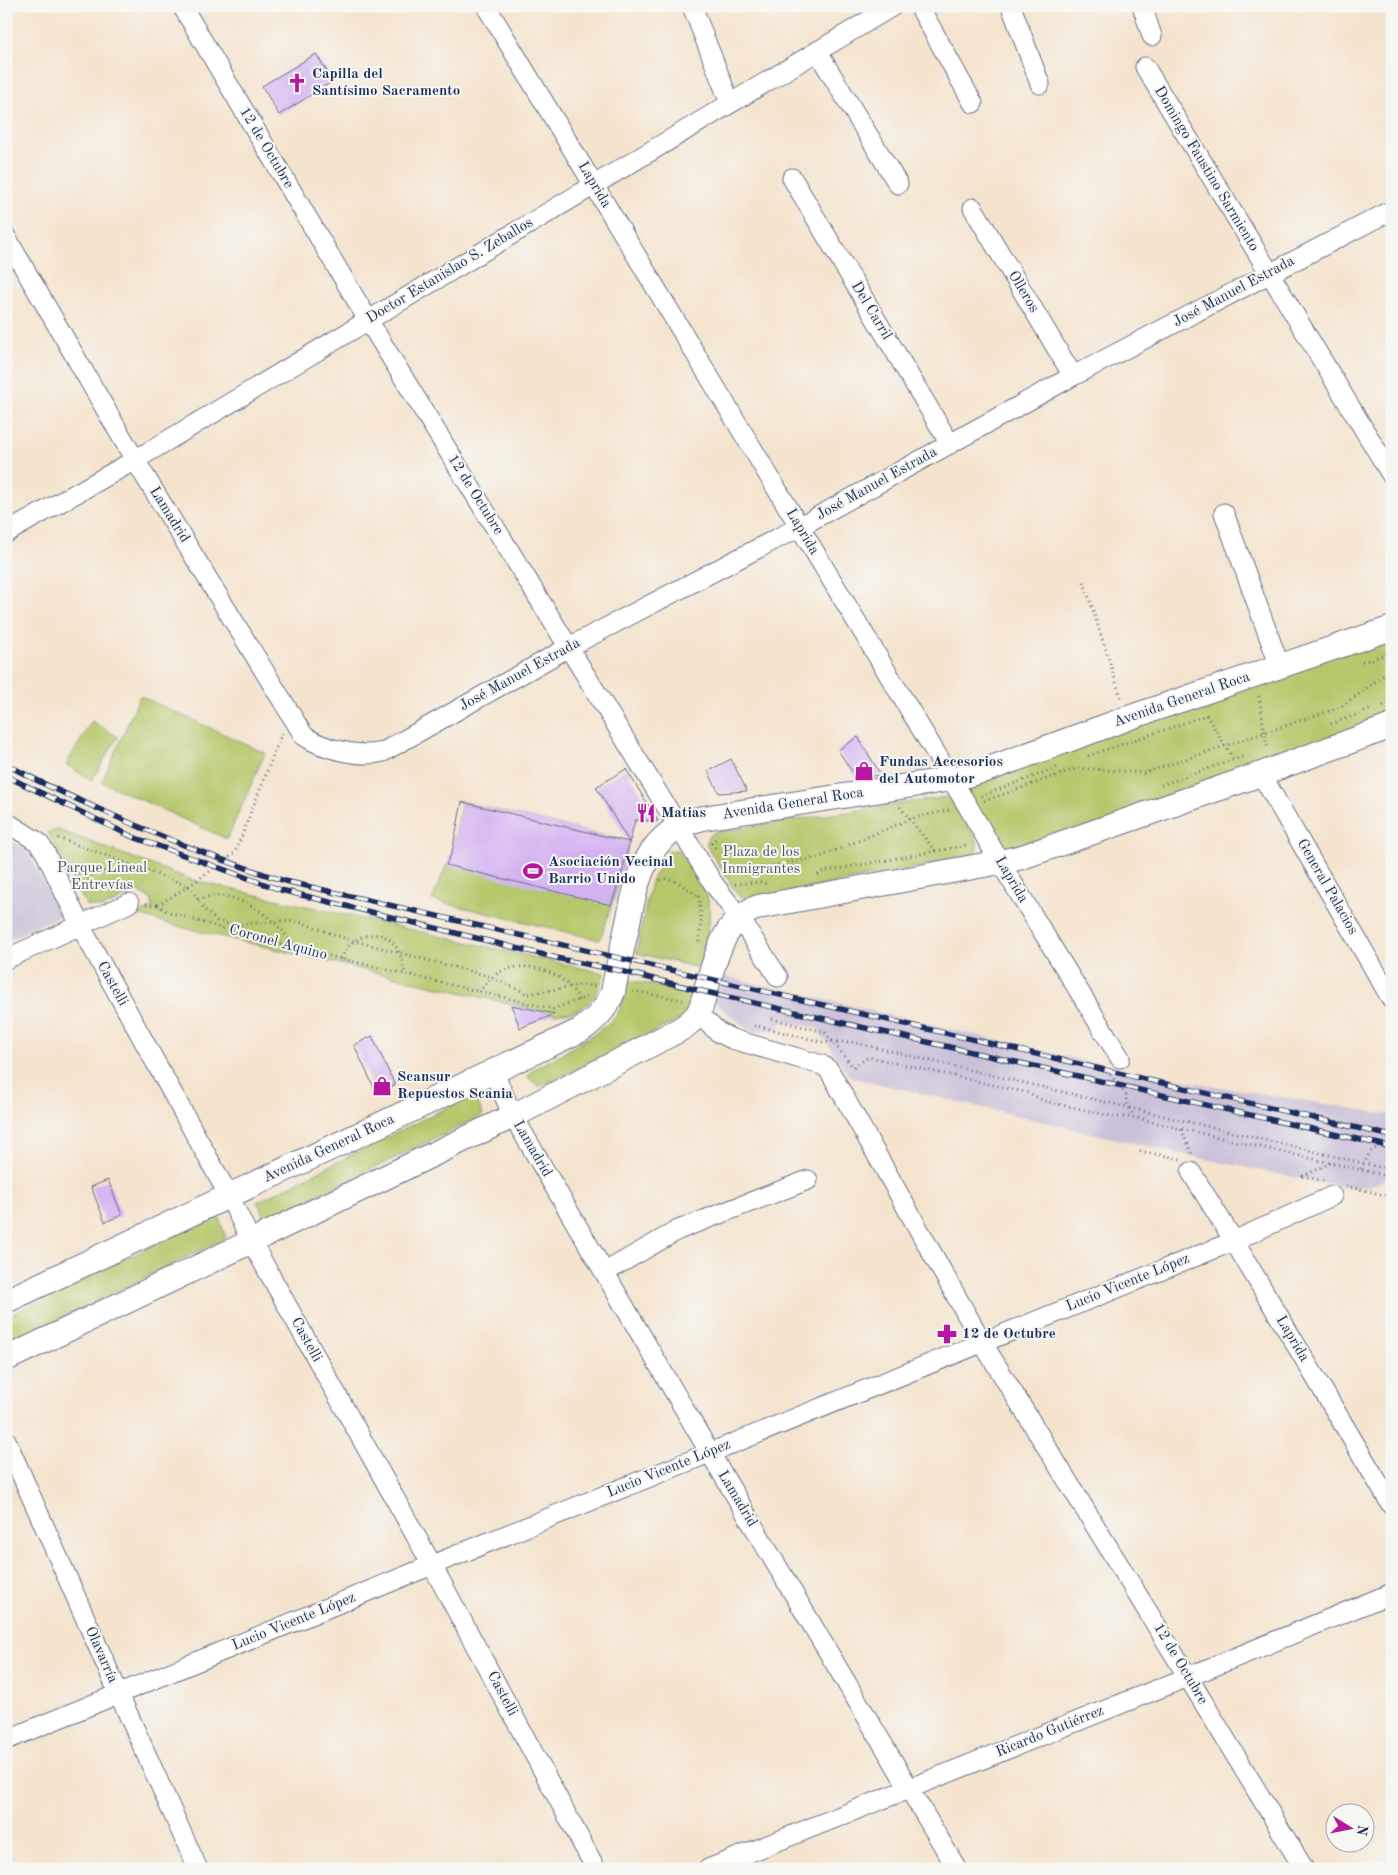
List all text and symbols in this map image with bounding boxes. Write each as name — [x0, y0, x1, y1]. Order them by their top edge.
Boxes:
place label: Capilla del Santísimo Sacramento — [312, 67, 460, 99]
church icon: Capilla del Santísimo Sacramento — [286, 72, 308, 94]
street label: Domingo Faustino Sarmiento — [1151, 84, 1261, 254]
street label: 12 de Octubre — [236, 105, 296, 191]
street label: Laprida — [575, 159, 614, 211]
street label: Doctor Estanislao S. Zeballos — [364, 215, 536, 327]
street label: José Manuel Estrada — [1171, 253, 1298, 330]
street label: Olleros — [1005, 269, 1041, 315]
street label: Del Carril — [848, 279, 894, 343]
street label: José Manuel Estrada — [814, 444, 940, 523]
street label: 12 de Octubre — [444, 452, 506, 538]
street label: Lamadrid — [146, 484, 192, 546]
street label: Laprida — [783, 506, 822, 558]
street label: José Manuel Estrada — [457, 635, 583, 714]
street label: Avenida General Roca — [1112, 669, 1253, 730]
place label: Fundas Accesorios del Automotor — [879, 755, 1003, 787]
shop icon: Fundas Accesorios del Automotor — [853, 760, 875, 782]
street label: Avenida General Roca — [721, 785, 865, 823]
restaurant icon: Matias — [635, 802, 657, 824]
place label: Matias — [661, 806, 706, 821]
street label: General Palacios — [1294, 837, 1360, 937]
park label: Plaza de los Inmigrantes — [722, 845, 800, 877]
street label: Laprida — [992, 854, 1031, 906]
place label: Asociación Vecinal Barrio Unido — [548, 855, 674, 887]
sports icon: Asociación Vecinal Barrio Unido — [522, 860, 544, 882]
park label: Parque Lineal Entrevías — [57, 861, 147, 893]
street label: Coronel Aquino — [227, 923, 329, 963]
street label: Castelli — [94, 959, 130, 1009]
place label: Scansur Repuestos Scania — [397, 1070, 513, 1102]
shop icon: Scansur Repuestos Scania — [371, 1075, 393, 1097]
street label: Avenida General Roca — [261, 1112, 397, 1186]
street label: Lamadrid — [510, 1118, 554, 1180]
street label: Lucio Vicente López — [1064, 1251, 1192, 1315]
street label: Laprida — [1273, 1313, 1312, 1365]
street label: Castelli — [288, 1315, 324, 1365]
pharmacy icon: 12 de Octubre — [936, 1323, 958, 1345]
place label: 12 de Octubre — [962, 1327, 1056, 1342]
street label: Lucio Vicente López — [605, 1437, 733, 1501]
street label: Lamadrid — [714, 1468, 760, 1530]
street label: Lucio Vicente López — [230, 1590, 358, 1654]
street label: 12 de Octubre — [1150, 1621, 1210, 1707]
street label: Olavarría — [82, 1624, 120, 1686]
street label: Castelli — [484, 1669, 520, 1719]
street label: Ricardo Gutiérrez — [994, 1703, 1106, 1761]
north arrow — [1326, 1802, 1376, 1852]
text: N — [1354, 1824, 1370, 1837]

